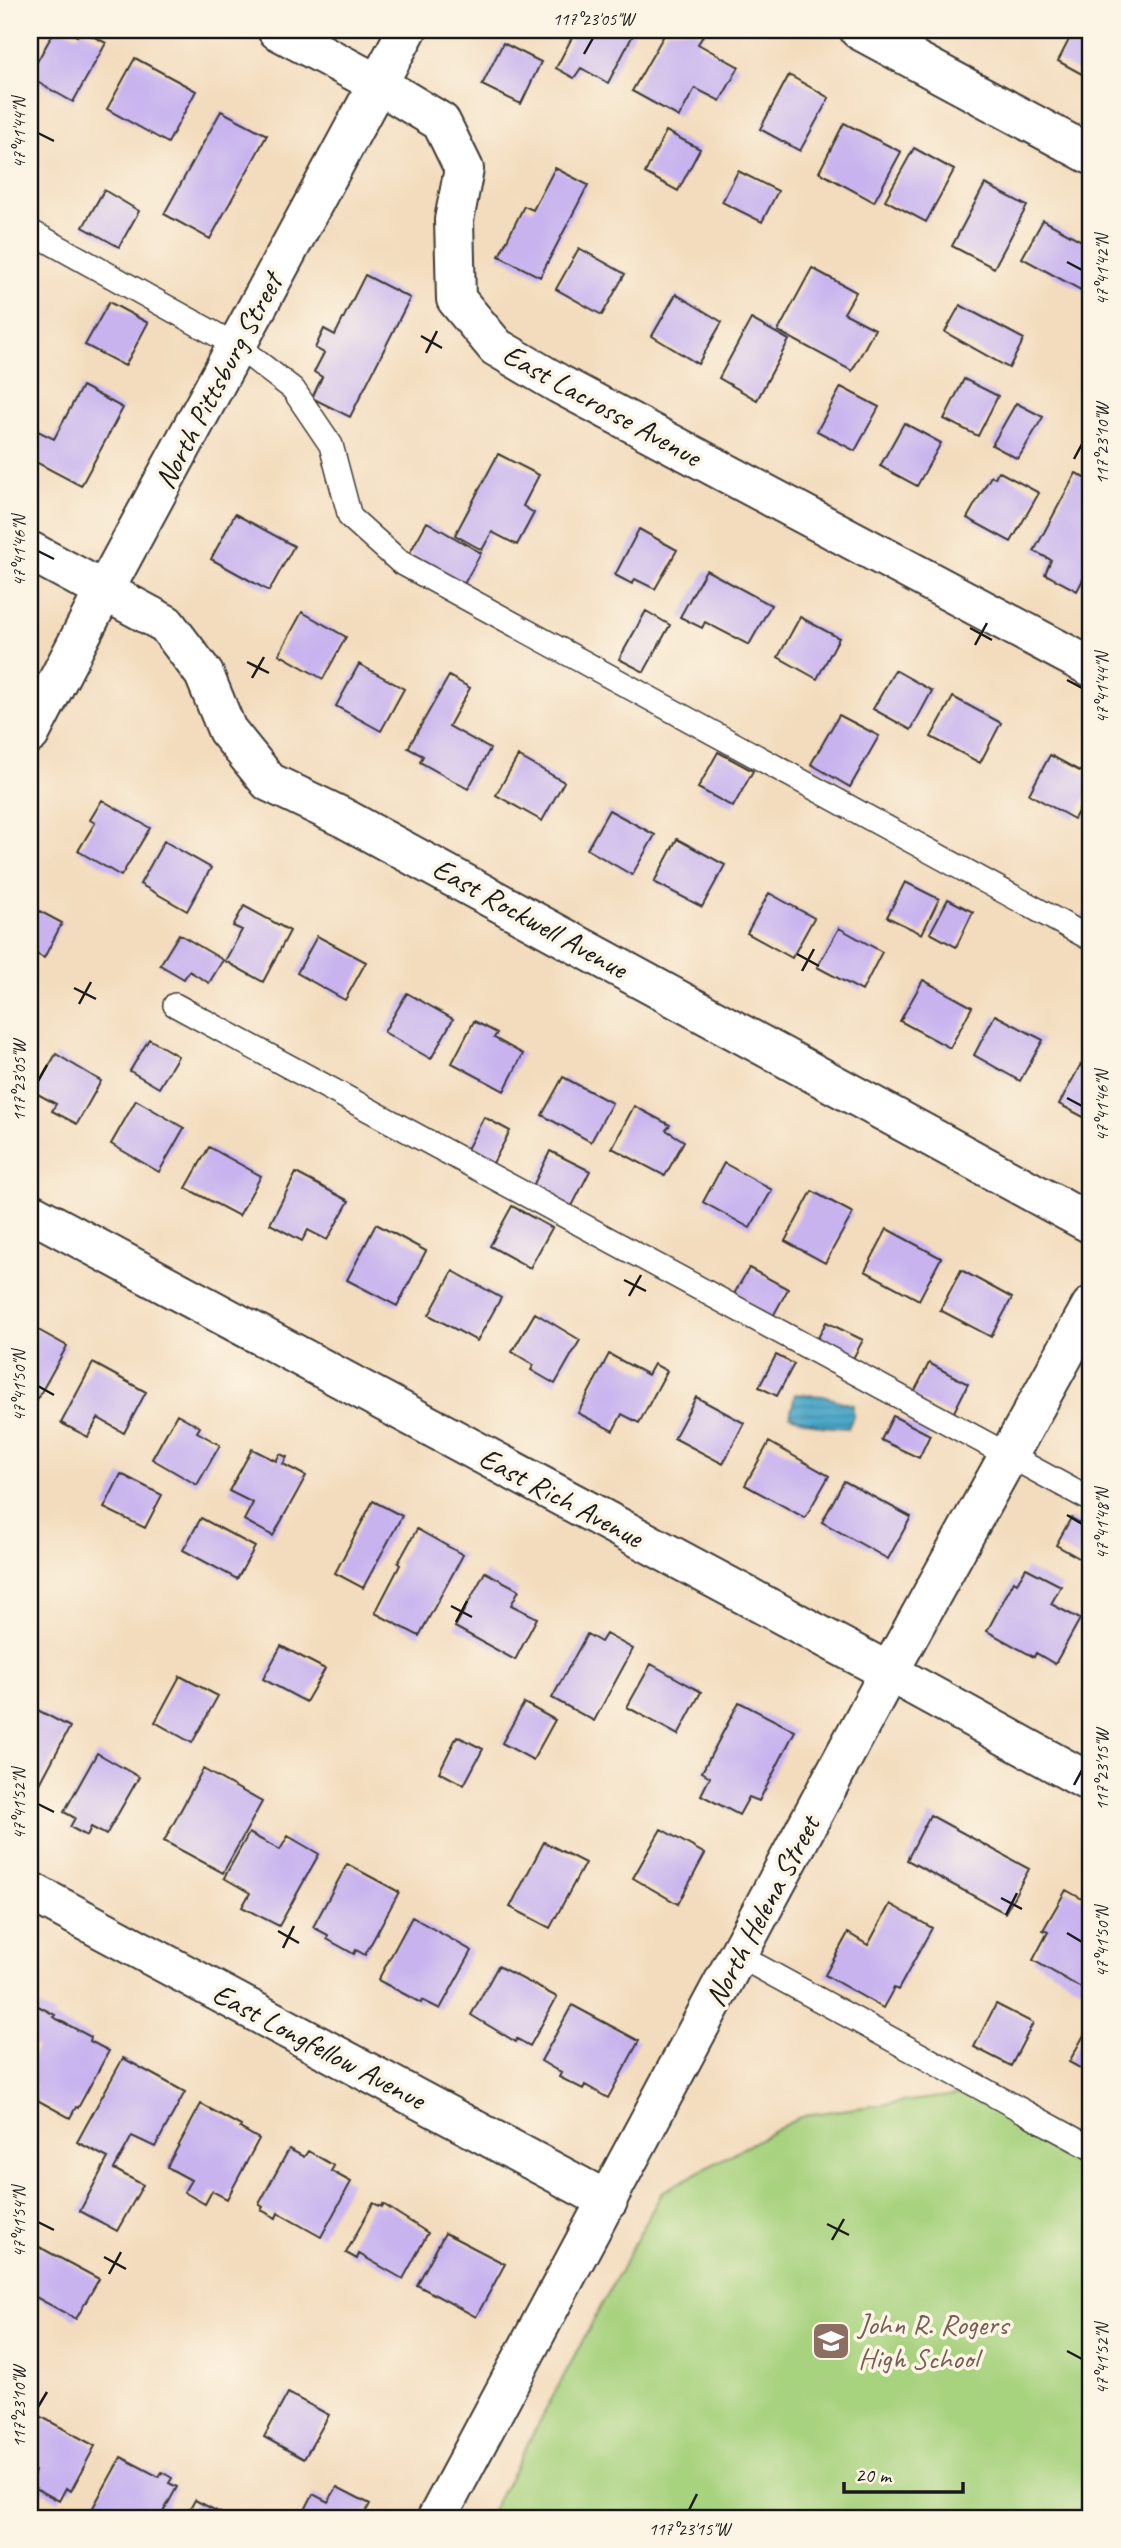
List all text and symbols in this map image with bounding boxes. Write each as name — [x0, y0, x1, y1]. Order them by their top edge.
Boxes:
text: 117°23'05"W — [552, 8, 637, 30]
text: 47°41'44"N — [8, 94, 30, 168]
text: 47°41'42"N — [1091, 231, 1113, 305]
street label: North Pittsburg Street — [145, 263, 293, 495]
street label: East Lacrosse Avenue — [496, 335, 709, 476]
text: 117°23'10"W — [1091, 400, 1113, 485]
text: 47°41'46"N — [8, 512, 30, 586]
text: 47°41'44"N — [1091, 649, 1113, 723]
street label: East Rockwell Avenue — [426, 849, 636, 988]
text: 117°23'05"W — [8, 1037, 30, 1122]
text: 47°41'46"N — [1091, 1067, 1113, 1141]
text: 47°41'50"N — [8, 1347, 30, 1421]
street label: East Rich Avenue — [473, 1438, 651, 1557]
text: 47°41'48"N — [1091, 1485, 1113, 1559]
text: 117°23'15"W — [1091, 1726, 1113, 1811]
text: 47°41'52"N — [8, 1765, 30, 1839]
street label: North Helena Street — [696, 1807, 830, 2013]
text: 47°41'50"N — [1091, 1903, 1113, 1977]
street label: East Longfellow Avenue — [206, 1974, 434, 2119]
text: 47°41'54"N — [8, 2183, 30, 2257]
place label: John R. Rogers High School — [856, 2305, 1011, 2377]
school or university icon: John R. Rogers High School — [810, 2320, 852, 2362]
text: 47°41'52"N — [1091, 2320, 1113, 2394]
text: 117°23'10"W — [8, 2363, 30, 2448]
scale bar — [844, 2450, 964, 2494]
text: 20 m — [855, 2462, 893, 2488]
text: 117°23'15"W — [648, 2518, 733, 2540]

